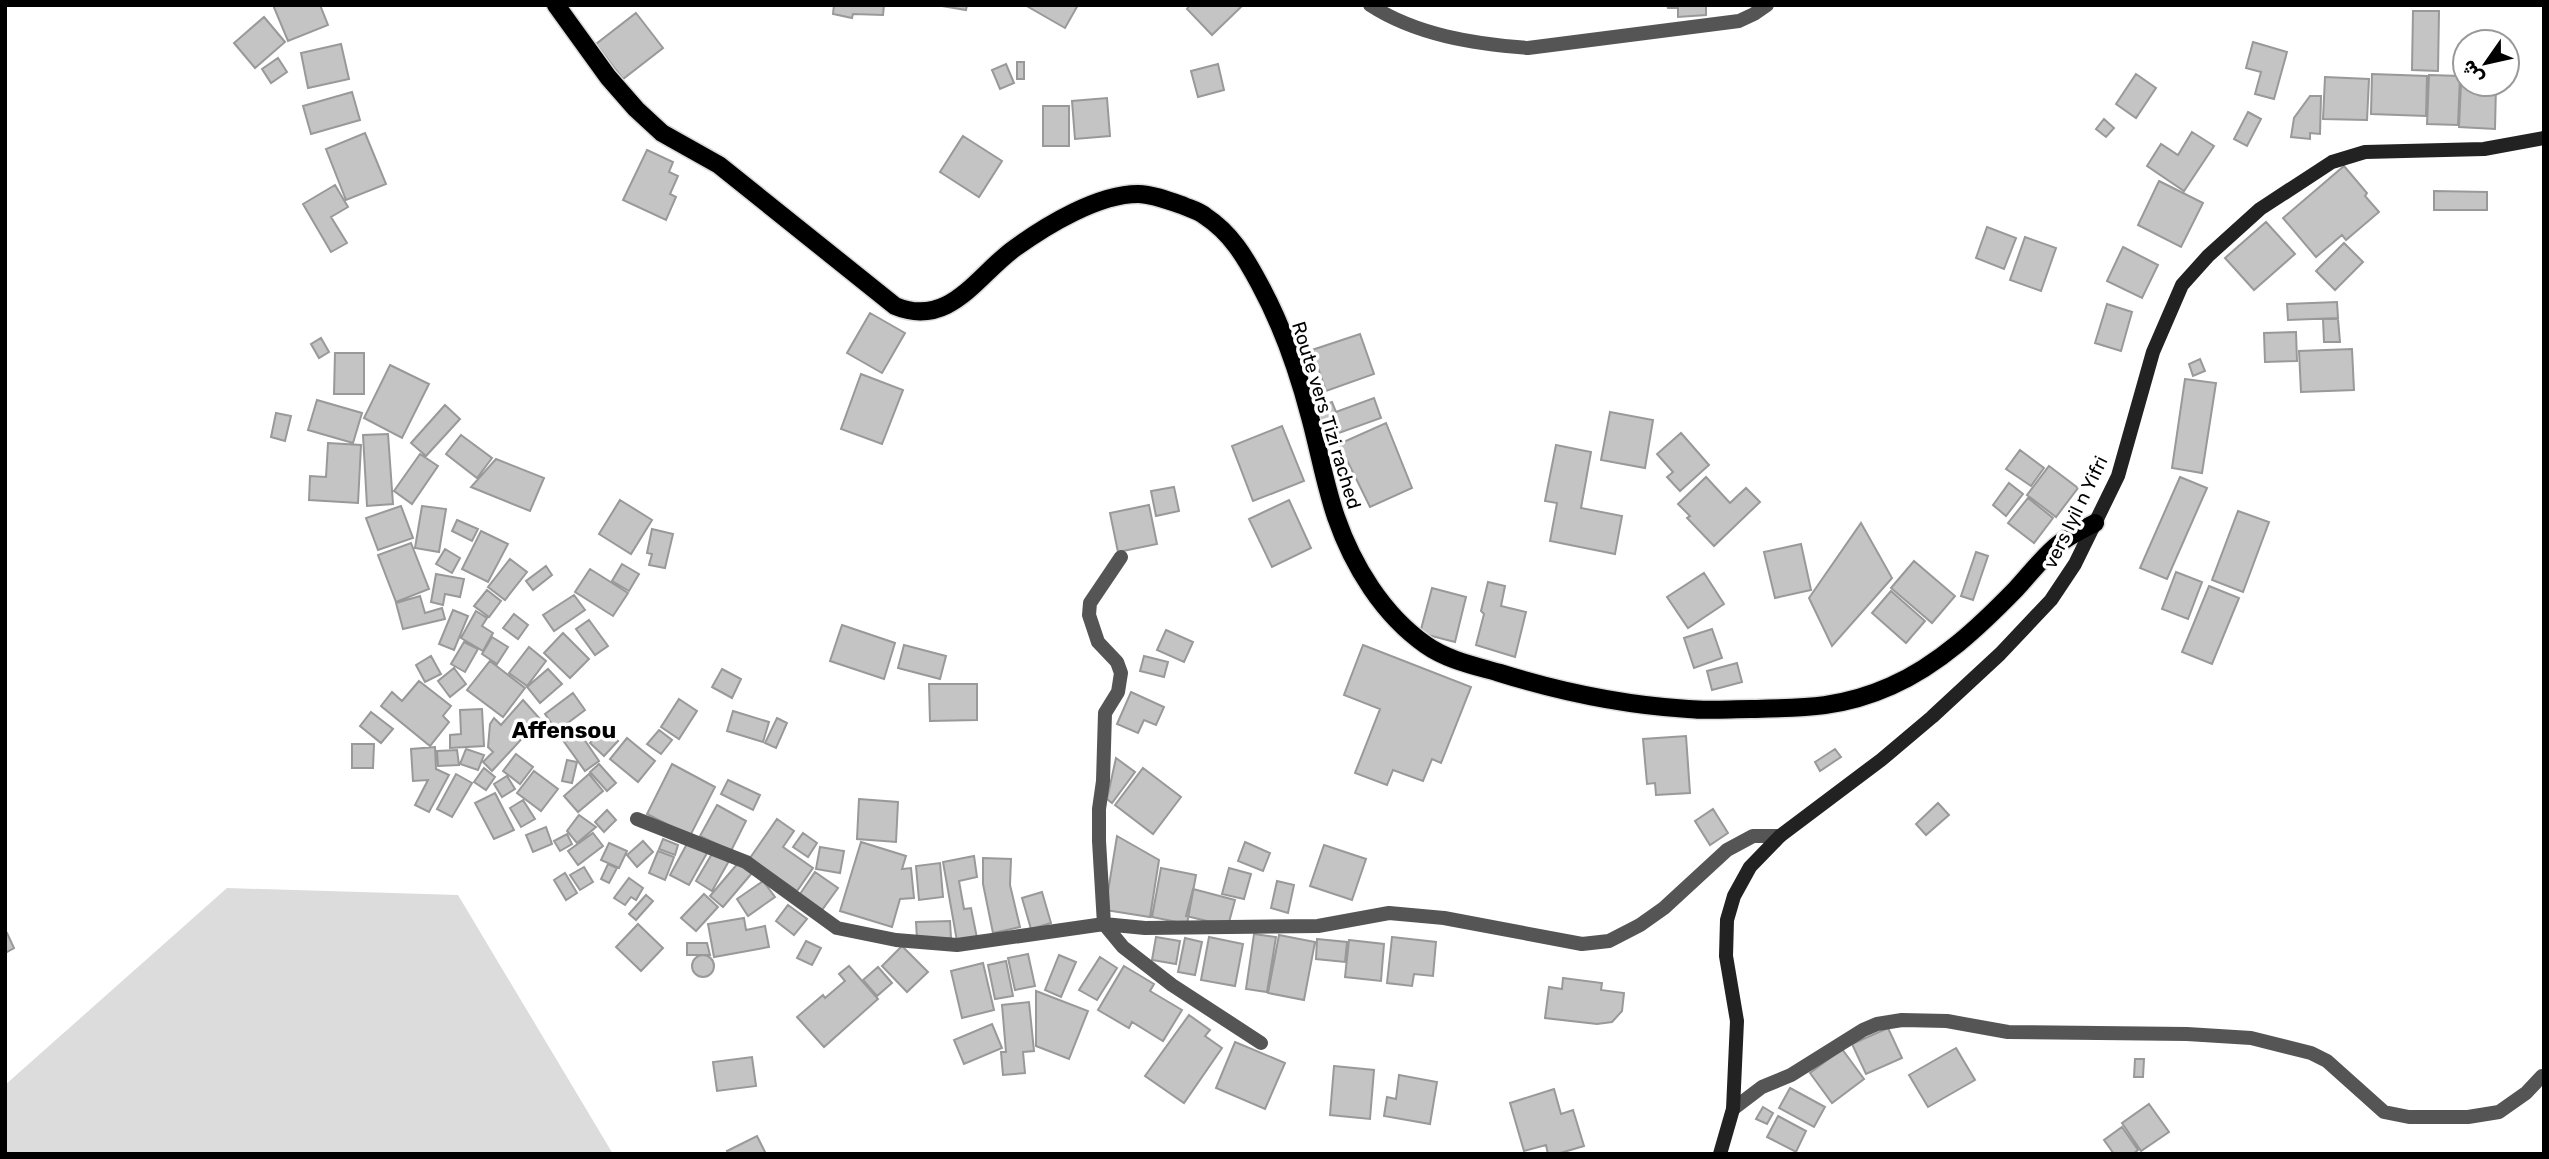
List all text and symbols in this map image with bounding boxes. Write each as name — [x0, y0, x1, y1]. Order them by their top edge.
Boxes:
north arrow — [2451, 28, 2521, 98]
text: ش — [2456, 56, 2489, 89]
street label: Route vers Tizi rached — [1287, 319, 1366, 512]
street label: vers Iγil n Yifri — [2038, 452, 2113, 572]
district label: Affensou — [512, 716, 616, 744]

